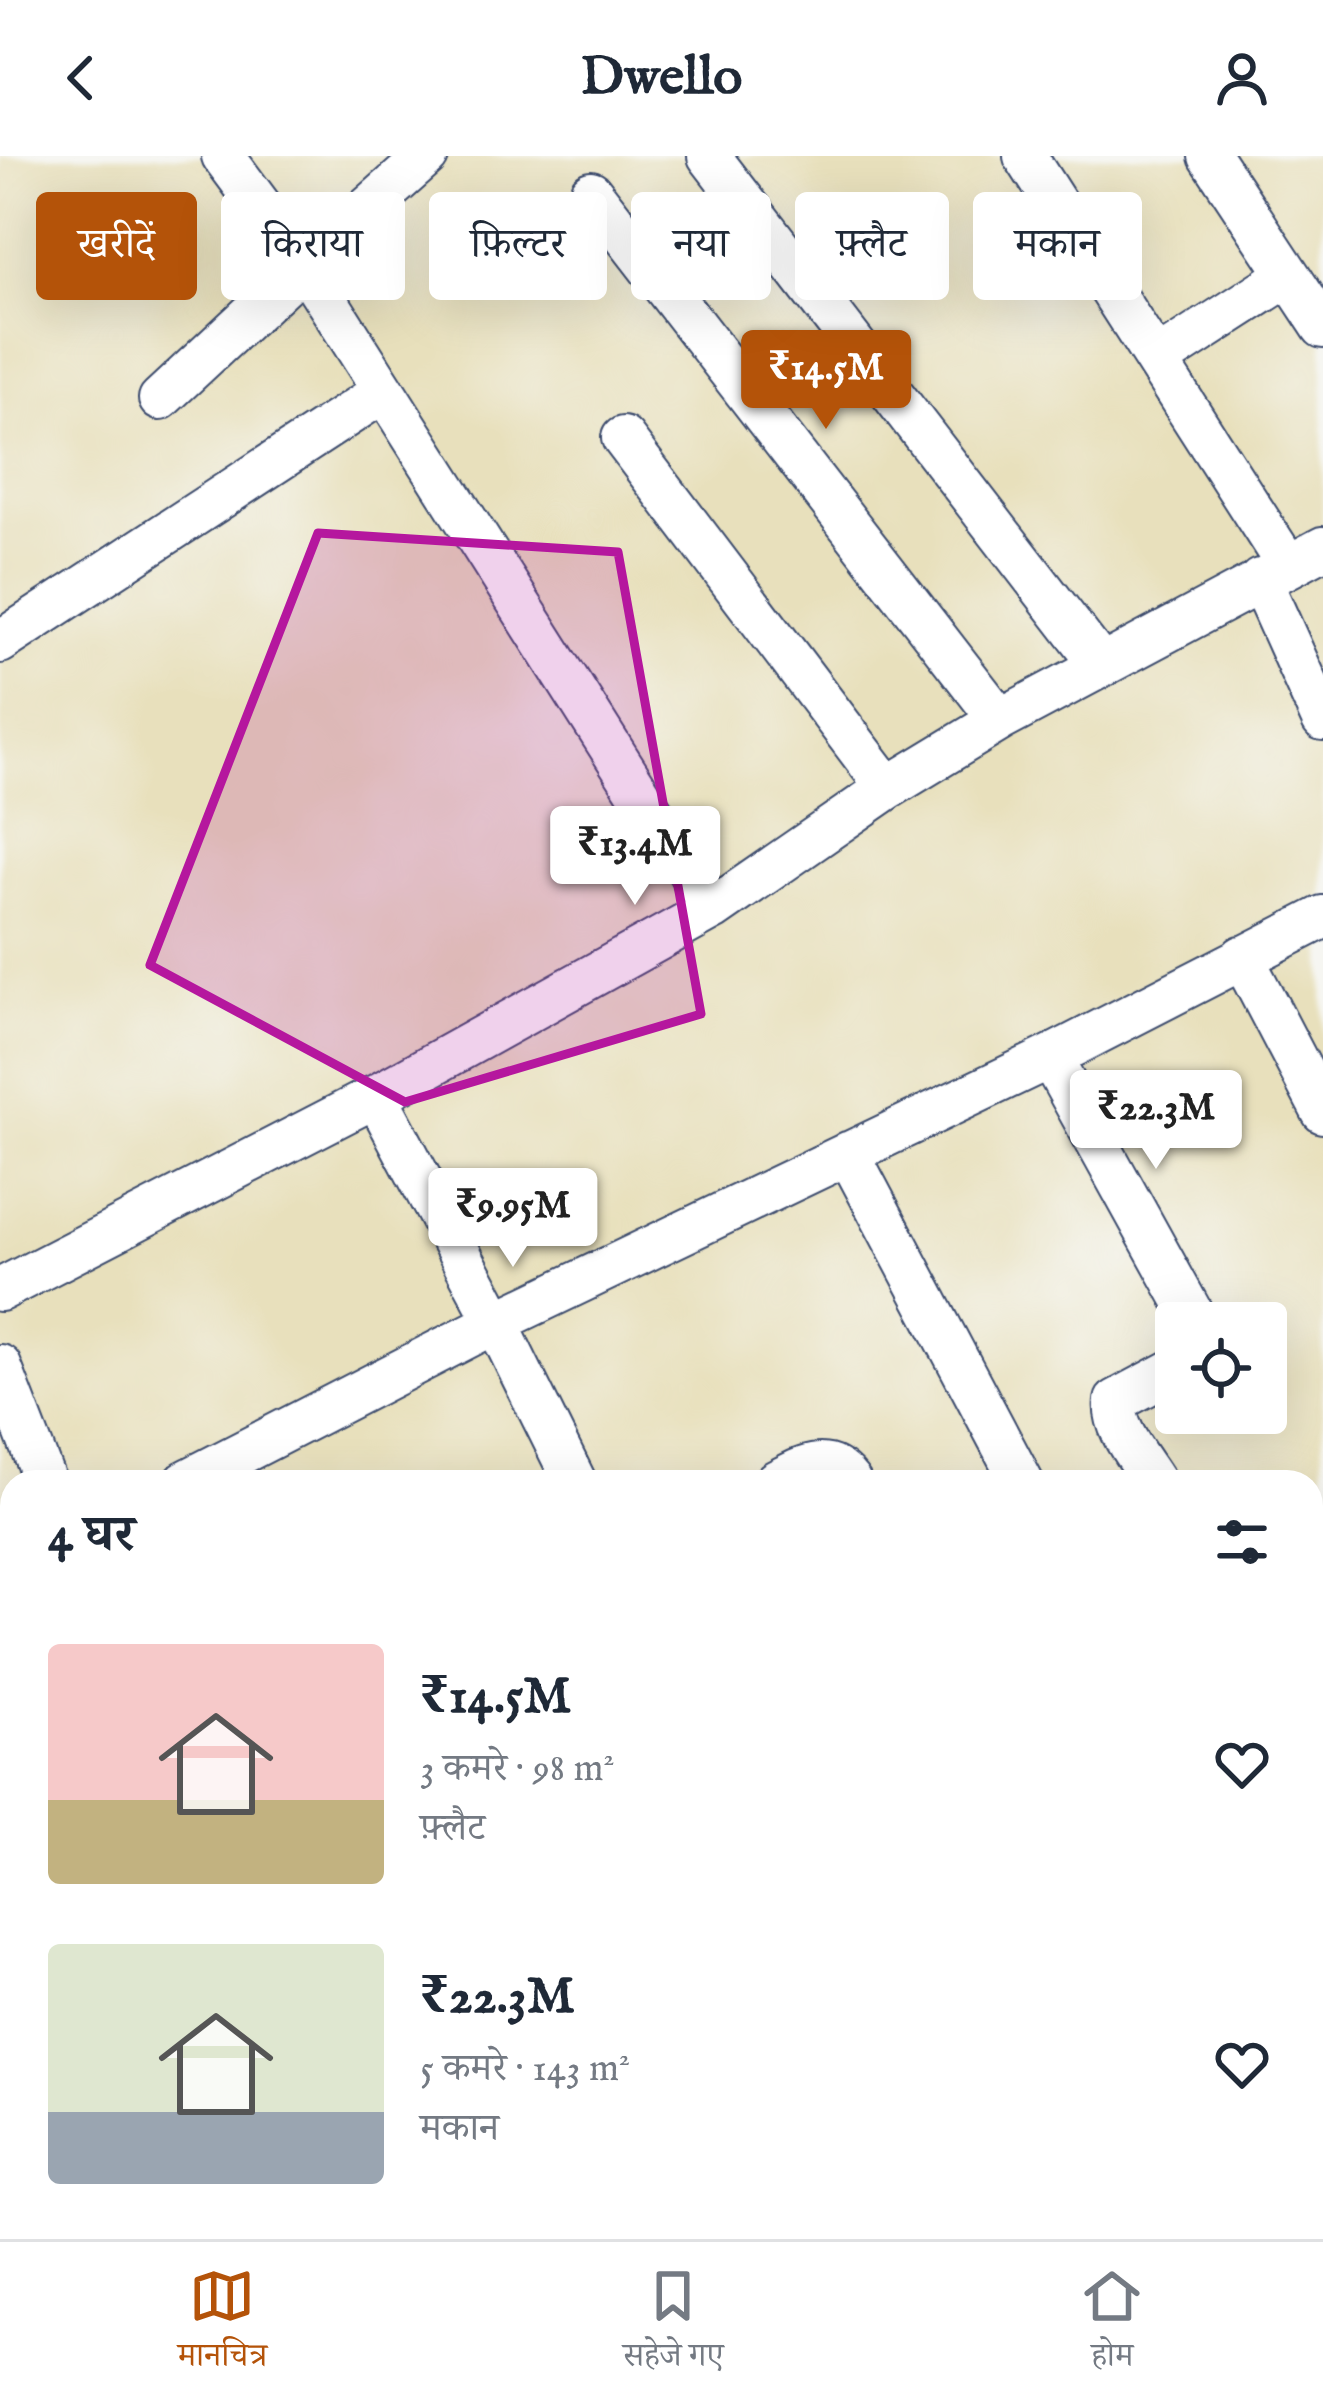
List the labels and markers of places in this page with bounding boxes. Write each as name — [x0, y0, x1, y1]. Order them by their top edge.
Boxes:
pin: ₹14.5M — [728, 330, 924, 432]
pin: ₹13.4M — [537, 806, 733, 908]
pin: ₹22.3M — [1058, 1070, 1254, 1172]
pin: ₹9.95M — [415, 1168, 611, 1270]

